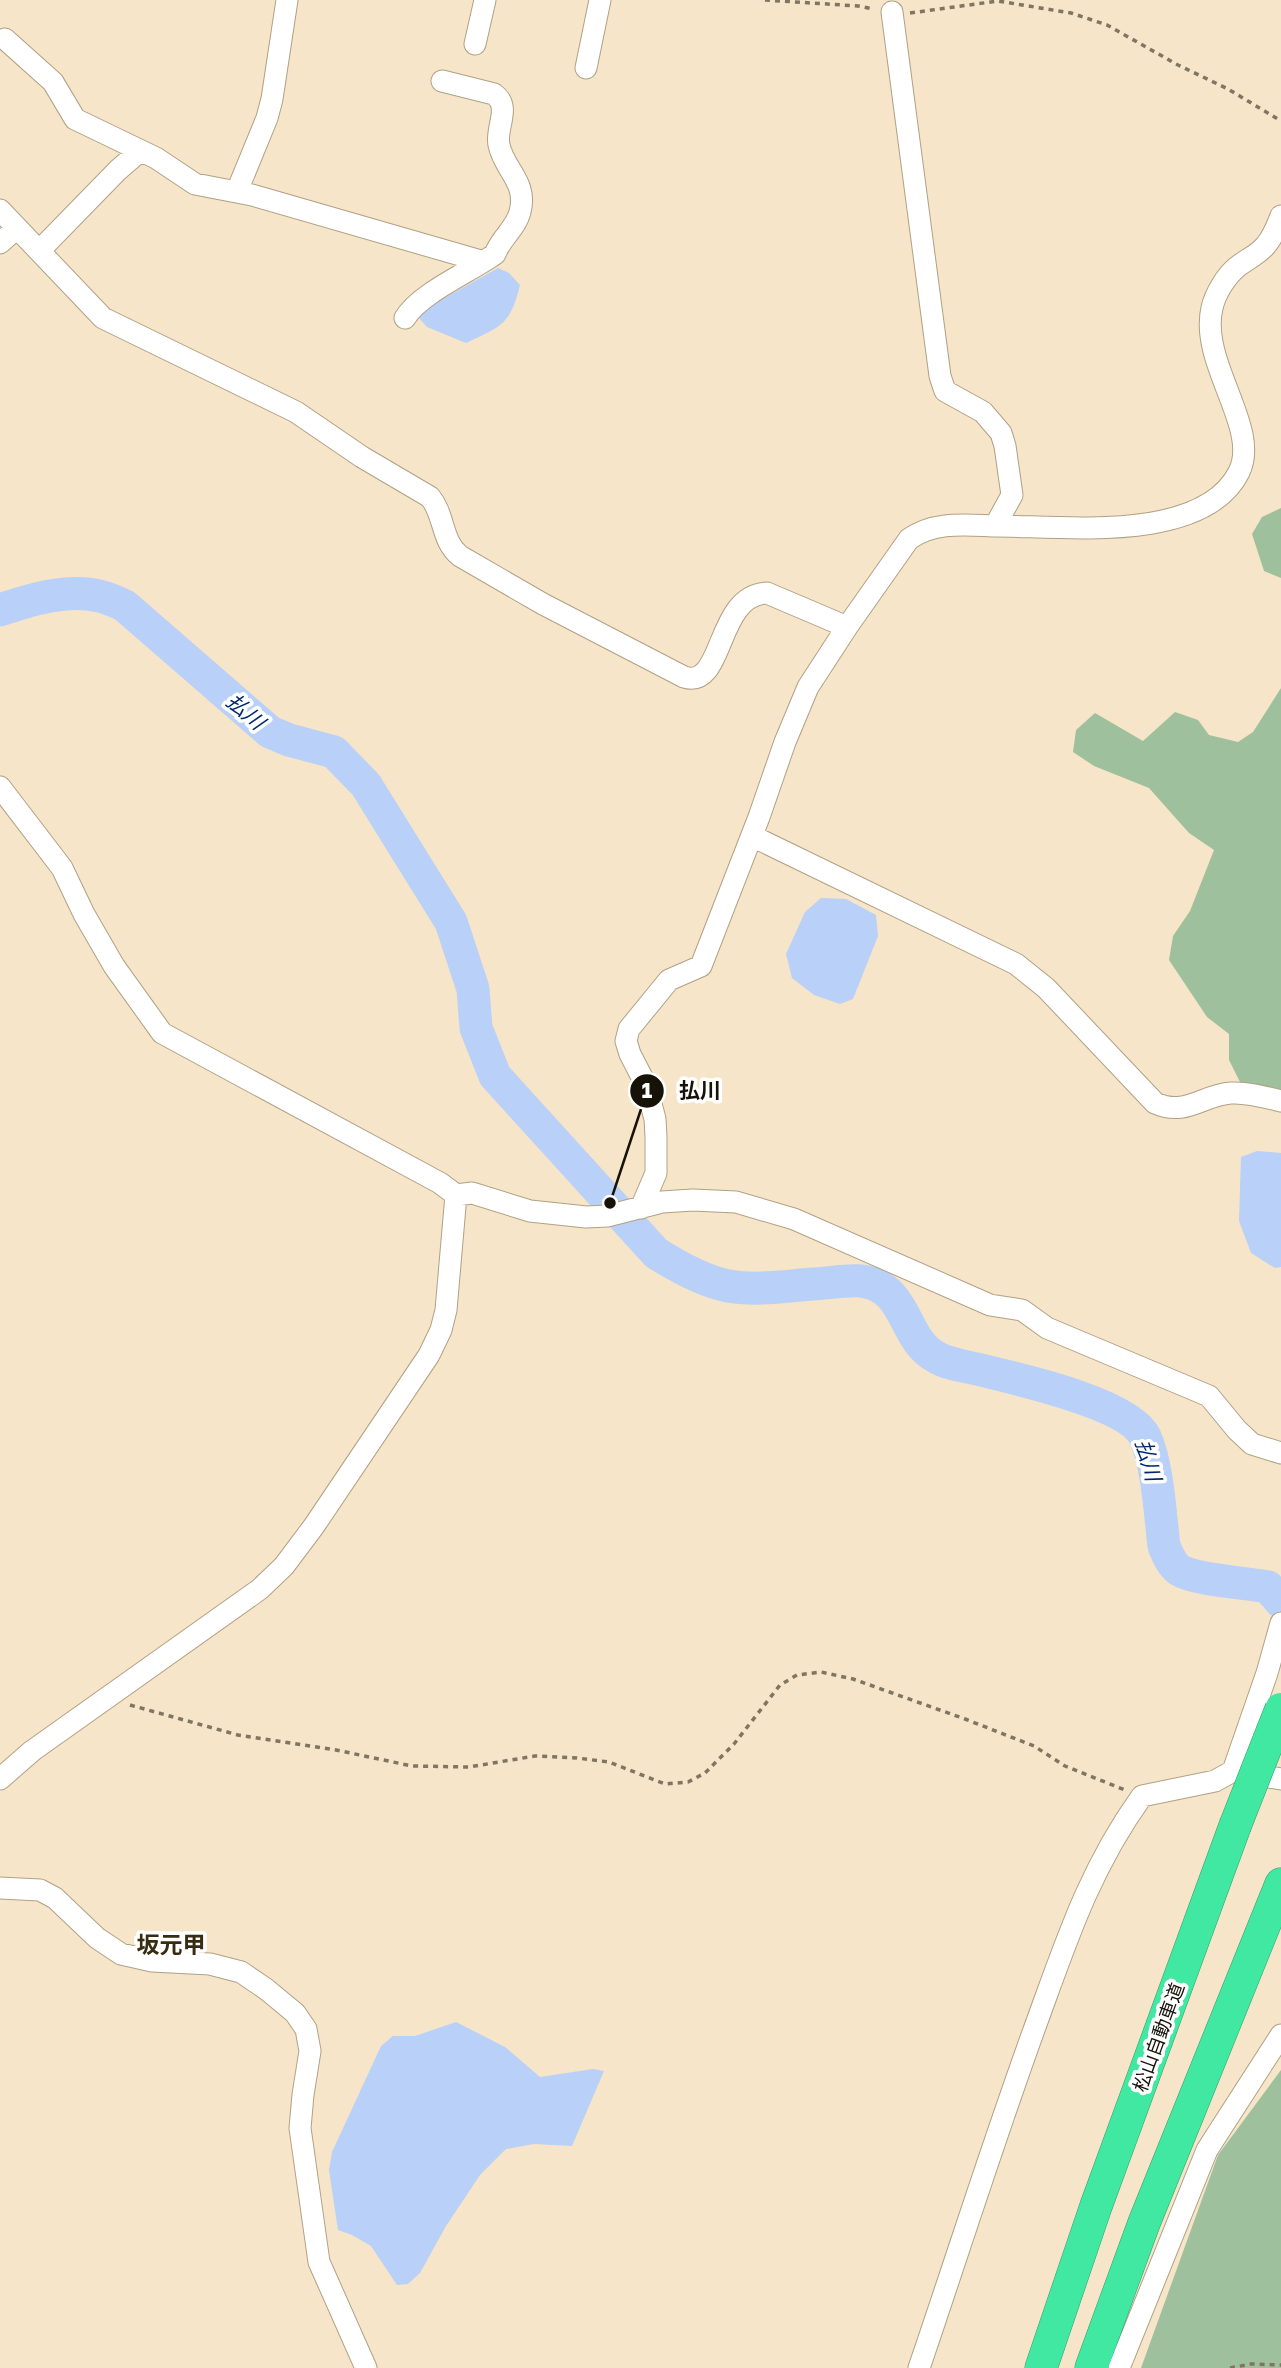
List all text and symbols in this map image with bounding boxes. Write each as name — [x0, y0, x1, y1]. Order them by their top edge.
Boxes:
water label: 払川 — [222, 687, 272, 736]
callout: 払川 — [630, 1070, 735, 1112]
text: 1 — [642, 1077, 653, 1103]
text: 払川 — [679, 1077, 721, 1103]
water label: 払川 — [1131, 1436, 1168, 1486]
district label: 坂元甲 — [137, 1930, 206, 1958]
street label: 松山自動車道 — [1128, 1979, 1188, 2095]

